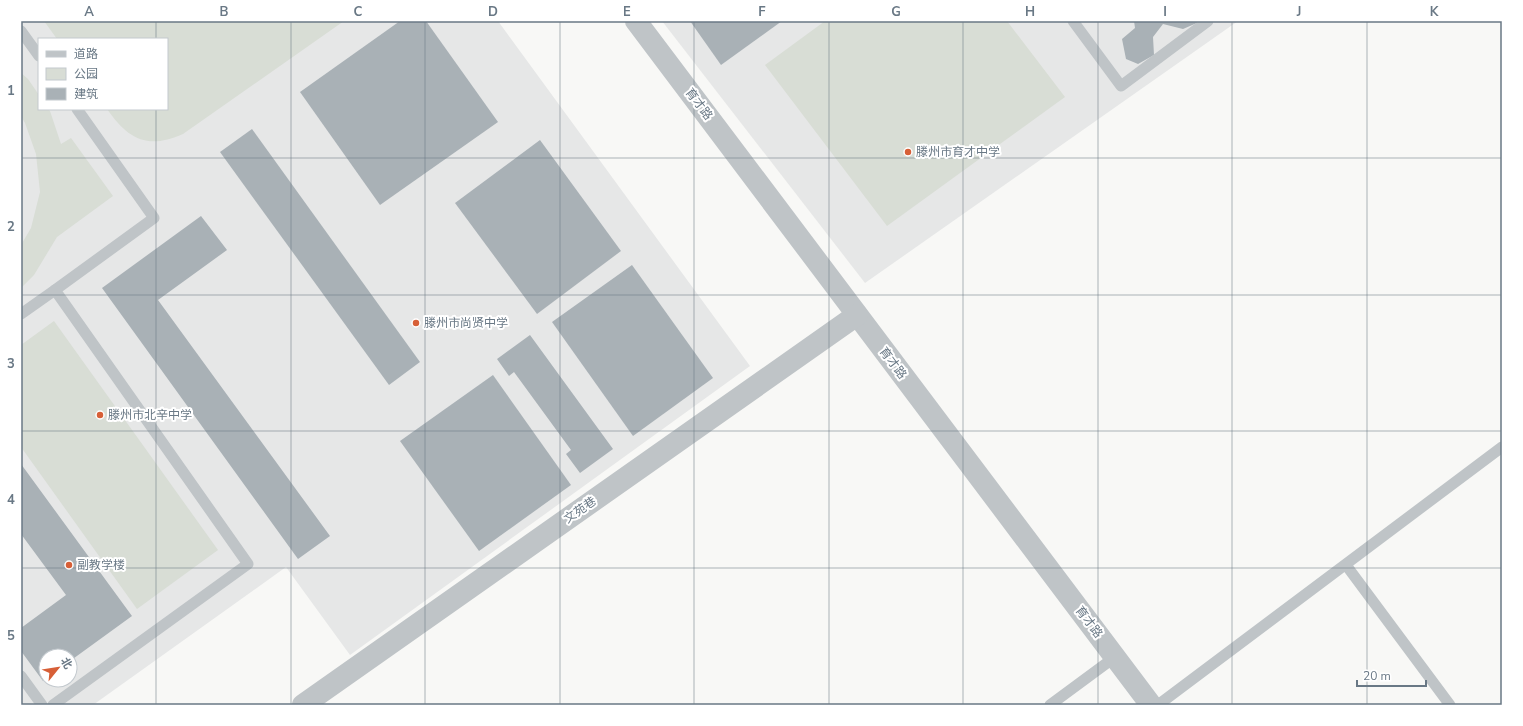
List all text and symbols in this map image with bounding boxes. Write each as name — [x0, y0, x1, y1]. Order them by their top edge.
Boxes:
text: A — [84, 3, 94, 21]
text: B — [220, 3, 229, 21]
text: C — [354, 3, 363, 21]
text: D — [488, 3, 498, 21]
text: E — [623, 3, 631, 21]
text: F — [758, 3, 766, 21]
text: G — [891, 3, 901, 21]
text: H — [1025, 3, 1035, 21]
text: I — [1163, 3, 1167, 21]
text: J — [1296, 3, 1301, 21]
text: K — [1430, 3, 1439, 21]
legend — [38, 38, 168, 110]
text: 道路 — [74, 46, 98, 62]
text: 公园 — [74, 66, 98, 82]
text: 1 — [7, 82, 15, 100]
street label: 育才路 — [682, 85, 716, 123]
text: 建筑 — [74, 86, 98, 102]
place label: 滕州市育才中学 — [916, 144, 1000, 160]
marker: 滕州市育才中学 — [903, 147, 913, 157]
text: 2 — [7, 218, 15, 236]
place label: 滕州市尚贤中学 — [424, 315, 508, 331]
marker: 滕州市尚贤中学 — [411, 318, 421, 328]
street label: 育才路 — [876, 344, 910, 382]
text: 3 — [7, 355, 15, 373]
place label: 滕州市北辛中学 — [108, 407, 192, 423]
marker: 滕州市北辛中学 — [95, 410, 105, 420]
text: 4 — [7, 491, 15, 509]
street label: 文苑巷 — [561, 493, 599, 527]
place label: 副教学楼 — [77, 557, 125, 573]
marker: 副教学楼 — [64, 560, 74, 570]
street label: 育才路 — [1072, 603, 1106, 641]
text: 5 — [7, 627, 15, 645]
north arrow — [38, 648, 78, 688]
text: 北 — [57, 655, 75, 672]
scale bar — [1357, 662, 1426, 688]
text: 20 m — [1363, 668, 1391, 684]

